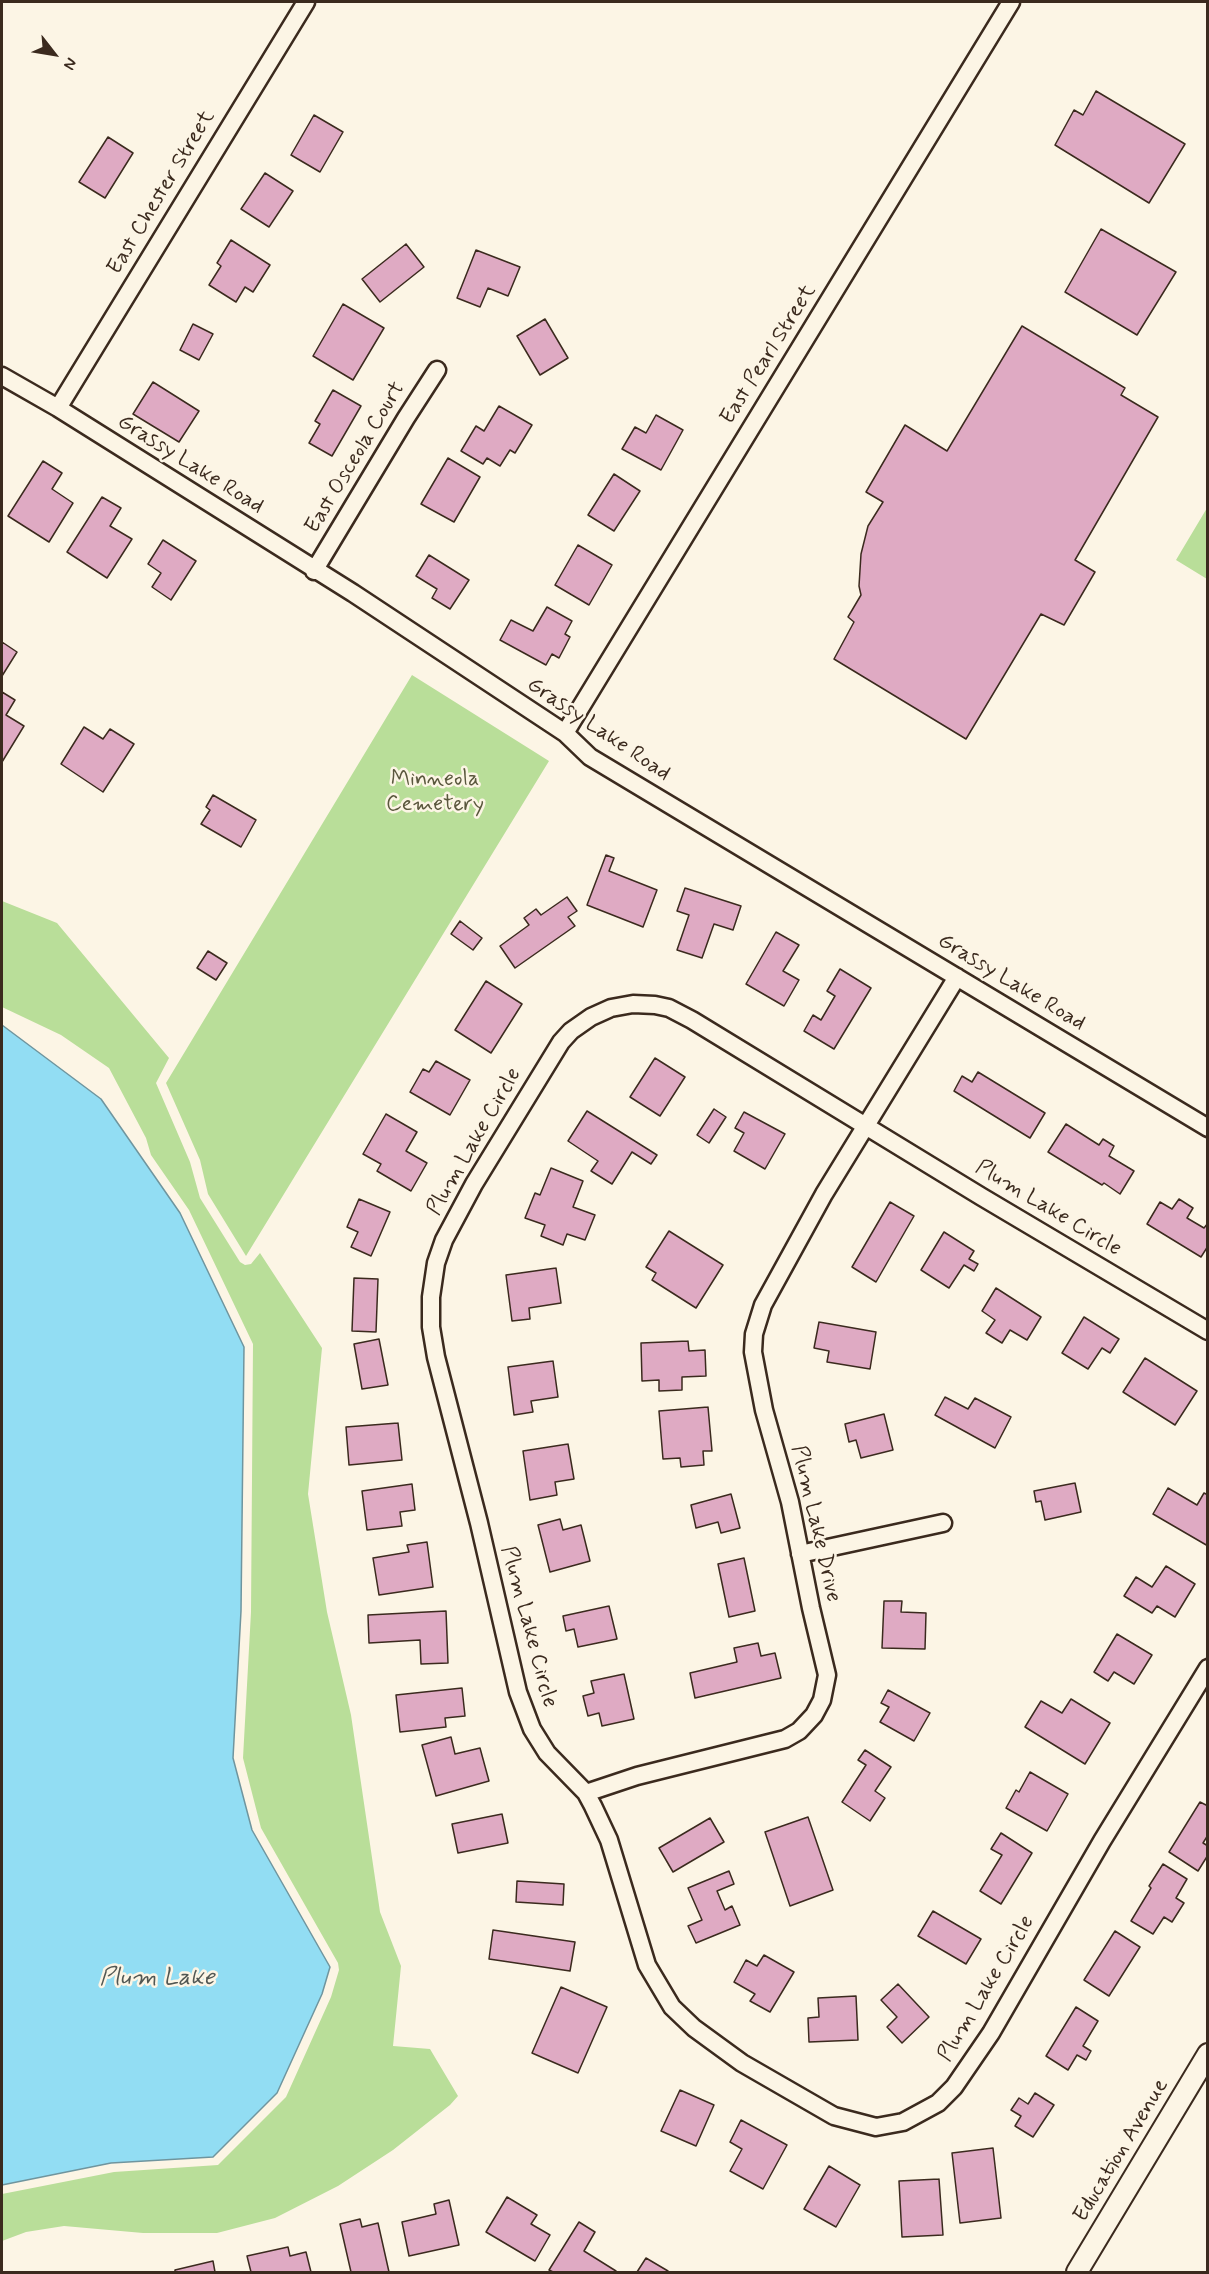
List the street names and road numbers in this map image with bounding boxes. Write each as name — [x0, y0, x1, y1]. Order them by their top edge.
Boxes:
street label: East Chester Street — [103, 106, 221, 280]
street label: East Pearl Street — [715, 280, 823, 430]
street label: East Osceola Court — [300, 377, 412, 539]
street label: Grassy Lake Road — [112, 409, 268, 521]
street label: Grassy Lake Road — [521, 672, 675, 788]
street label: Grassy Lake Road — [932, 929, 1090, 1037]
street label: Plum Lake Circle — [422, 1064, 528, 1220]
street label: Plum Lake Circle — [970, 1155, 1126, 1263]
street label: Plum Lake Drive — [784, 1443, 846, 1605]
street label: Plum Lake Circle — [494, 1543, 562, 1711]
street label: Plum Lake Circle — [933, 1911, 1041, 2067]
street label: Education Avenue — [1069, 2075, 1175, 2227]

